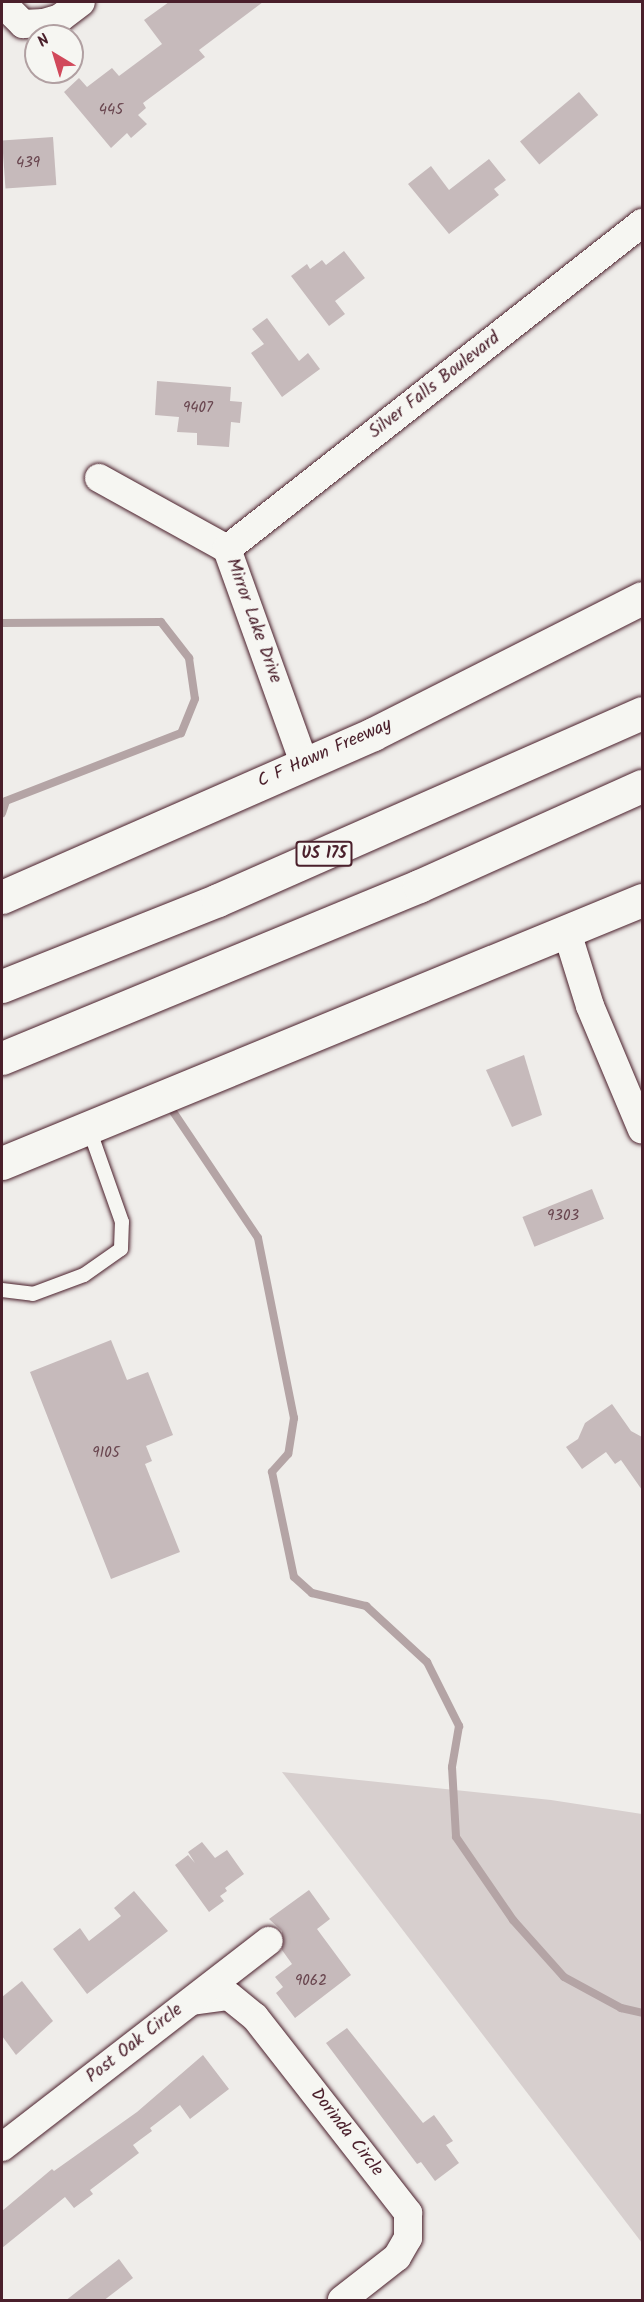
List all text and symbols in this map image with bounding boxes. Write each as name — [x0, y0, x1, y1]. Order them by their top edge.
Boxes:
north arrow — [24, 24, 84, 84]
text: N — [32, 28, 56, 54]
house number: 445 — [99, 102, 123, 120]
house number: 439 — [16, 155, 40, 173]
street label: Silver Falls Boulevard — [365, 328, 505, 444]
house number: 9407 — [183, 400, 213, 418]
street label: Mirror Lake Drive — [220, 556, 286, 686]
street label: C F Hawn Freeway — [255, 715, 395, 793]
road number: US 175 — [296, 841, 352, 867]
house number: 9303 — [547, 1208, 579, 1226]
house number: 9105 — [92, 1445, 120, 1463]
house number: 9062 — [295, 1973, 327, 1991]
street label: Post Oak Circle — [82, 2000, 188, 2088]
street label: Dorinda Circle — [305, 2085, 387, 2181]

